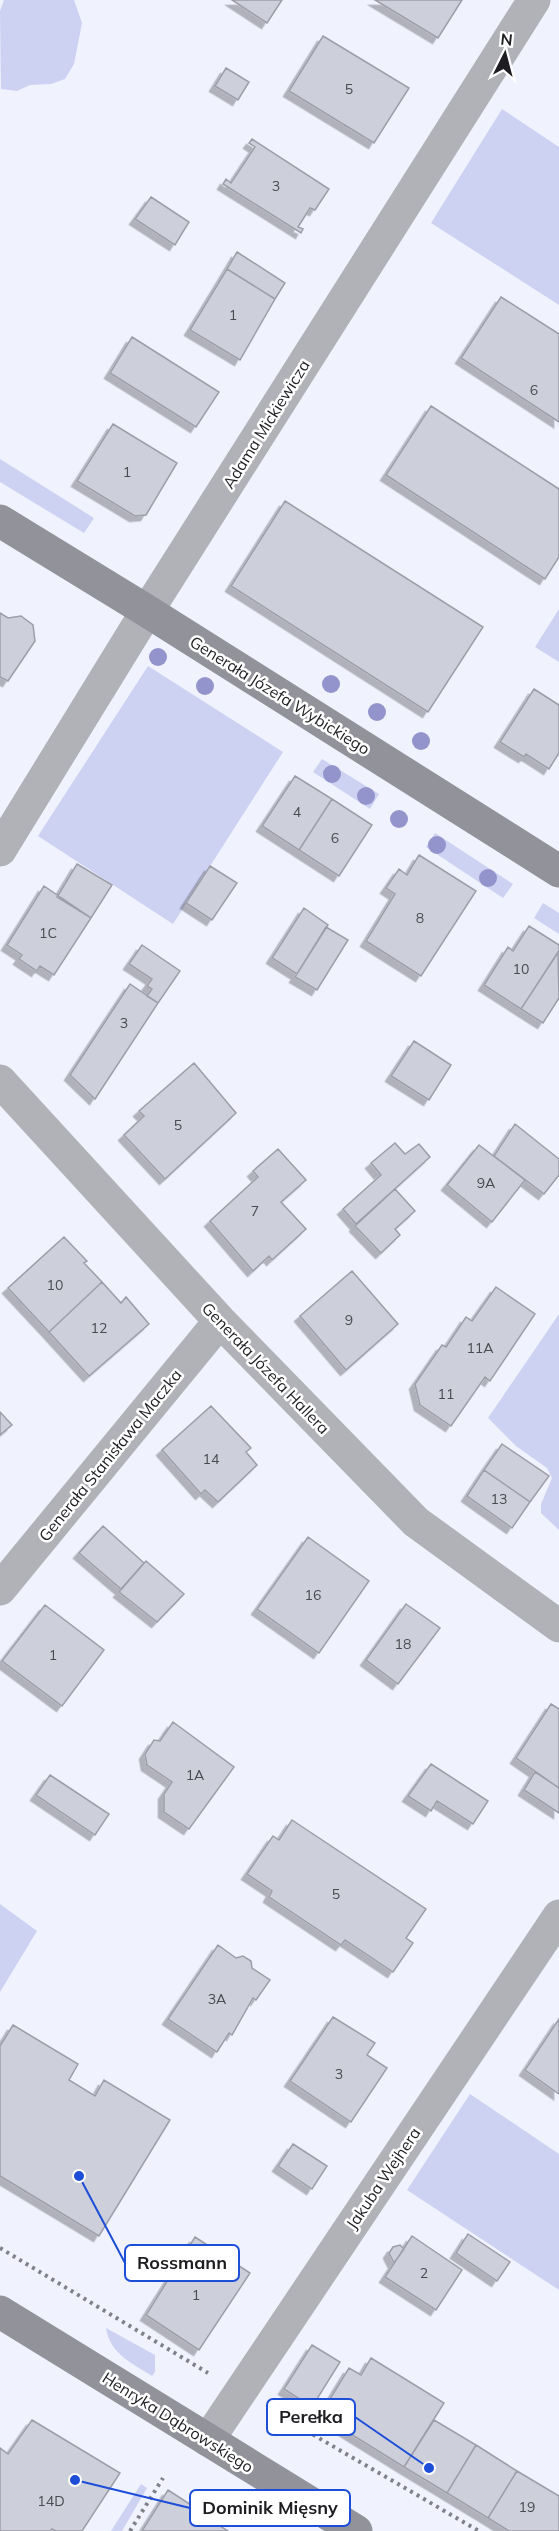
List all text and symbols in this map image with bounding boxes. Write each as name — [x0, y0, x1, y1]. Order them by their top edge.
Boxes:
north arrow — [475, 24, 535, 84]
text: N — [500, 29, 514, 50]
house number: 5 — [345, 80, 353, 98]
house number: 3 — [272, 177, 280, 195]
house number: 1 — [229, 306, 237, 324]
street label: Adama Mickiewicza — [218, 356, 314, 492]
house number: 6 — [530, 381, 538, 399]
house number: 1 — [123, 463, 131, 481]
street label: Generała Józefa Wybickiego — [186, 631, 374, 759]
house number: 4 — [293, 803, 302, 821]
house number: 6 — [331, 829, 339, 847]
house number: 8 — [416, 909, 424, 927]
house number: 1C — [39, 924, 57, 942]
house number: 10 — [513, 960, 529, 978]
house number: 3 — [120, 1014, 128, 1032]
house number: 5 — [174, 1116, 182, 1134]
house number: 9A — [477, 1174, 496, 1192]
house number: 7 — [251, 1202, 259, 1220]
house number: 10 — [47, 1276, 63, 1294]
street label: Generała Józefa Hallera — [198, 1298, 334, 1438]
house number: 9 — [345, 1311, 353, 1329]
house number: 12 — [91, 1319, 107, 1337]
house number: 11A — [466, 1339, 494, 1357]
street label: Generała Stanisława Maczka — [34, 1365, 186, 1545]
house number: 11 — [438, 1385, 454, 1403]
house number: 14 — [203, 1450, 220, 1468]
house number: 13 — [491, 1490, 507, 1508]
house number: 16 — [305, 1586, 321, 1604]
house number: 18 — [395, 1635, 411, 1653]
house number: 1 — [49, 1646, 57, 1664]
house number: 1A — [186, 1766, 205, 1784]
house number: 5 — [332, 1885, 340, 1903]
house number: 3A — [208, 1990, 227, 2008]
house number: 3 — [335, 2065, 343, 2083]
street label: Jakuba Wejhera — [342, 2123, 424, 2233]
callout: Rossmann — [125, 2245, 239, 2281]
text: Rossmann — [137, 2251, 227, 2274]
house number: 2 — [420, 2264, 428, 2282]
house number: 1 — [192, 2286, 200, 2304]
street label: Henryka Dąbrowskiego — [99, 2367, 257, 2477]
callout: Perełka — [267, 2399, 355, 2435]
text: Perełka — [279, 2405, 343, 2428]
callout: Dominik Mięsny — [190, 2490, 350, 2526]
house number: 14D — [37, 2492, 65, 2510]
text: Dominik Mięsny — [202, 2496, 338, 2519]
house number: 19 — [519, 2498, 535, 2516]

